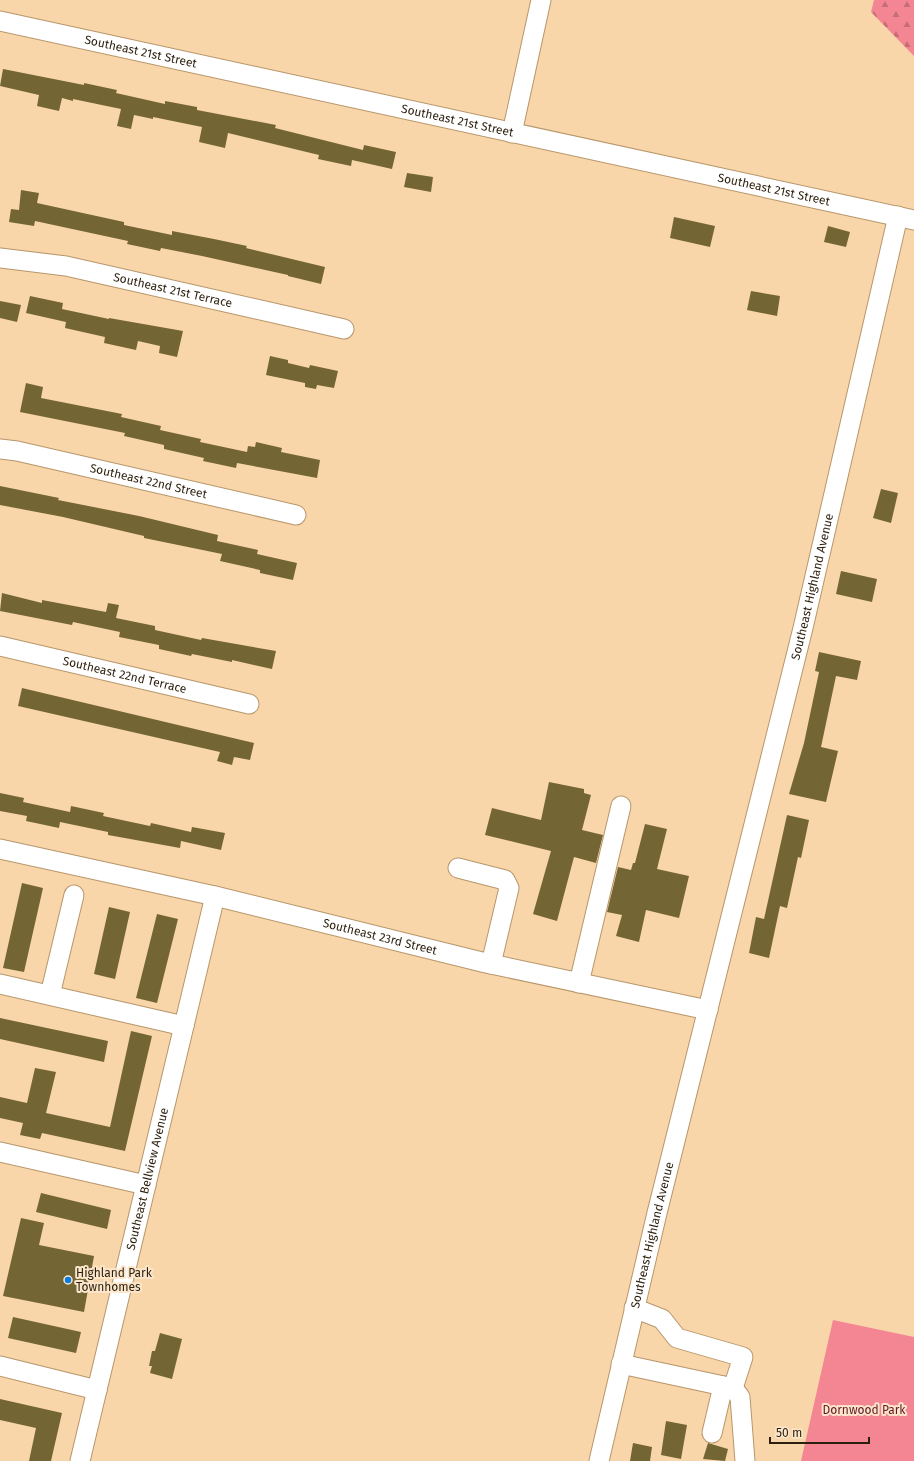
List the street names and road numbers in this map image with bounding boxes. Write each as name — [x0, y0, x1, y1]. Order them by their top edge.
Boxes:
street label: Southeast 21st Street — [83, 33, 199, 71]
street label: Southeast 21st Street — [400, 102, 515, 140]
street label: Southeast 21st Street — [716, 170, 832, 209]
street label: Southeast 21st Terrace — [112, 270, 234, 310]
street label: Southeast 22nd Street — [88, 461, 209, 502]
street label: Southeast Highland Avenue — [788, 512, 836, 661]
street label: Southeast 22nd Terrace — [61, 654, 188, 696]
street label: Southeast 23rd Street — [321, 916, 439, 958]
street label: Southeast Bellview Avenue — [124, 1106, 171, 1252]
street label: Southeast Highland Avenue — [628, 1161, 676, 1310]

